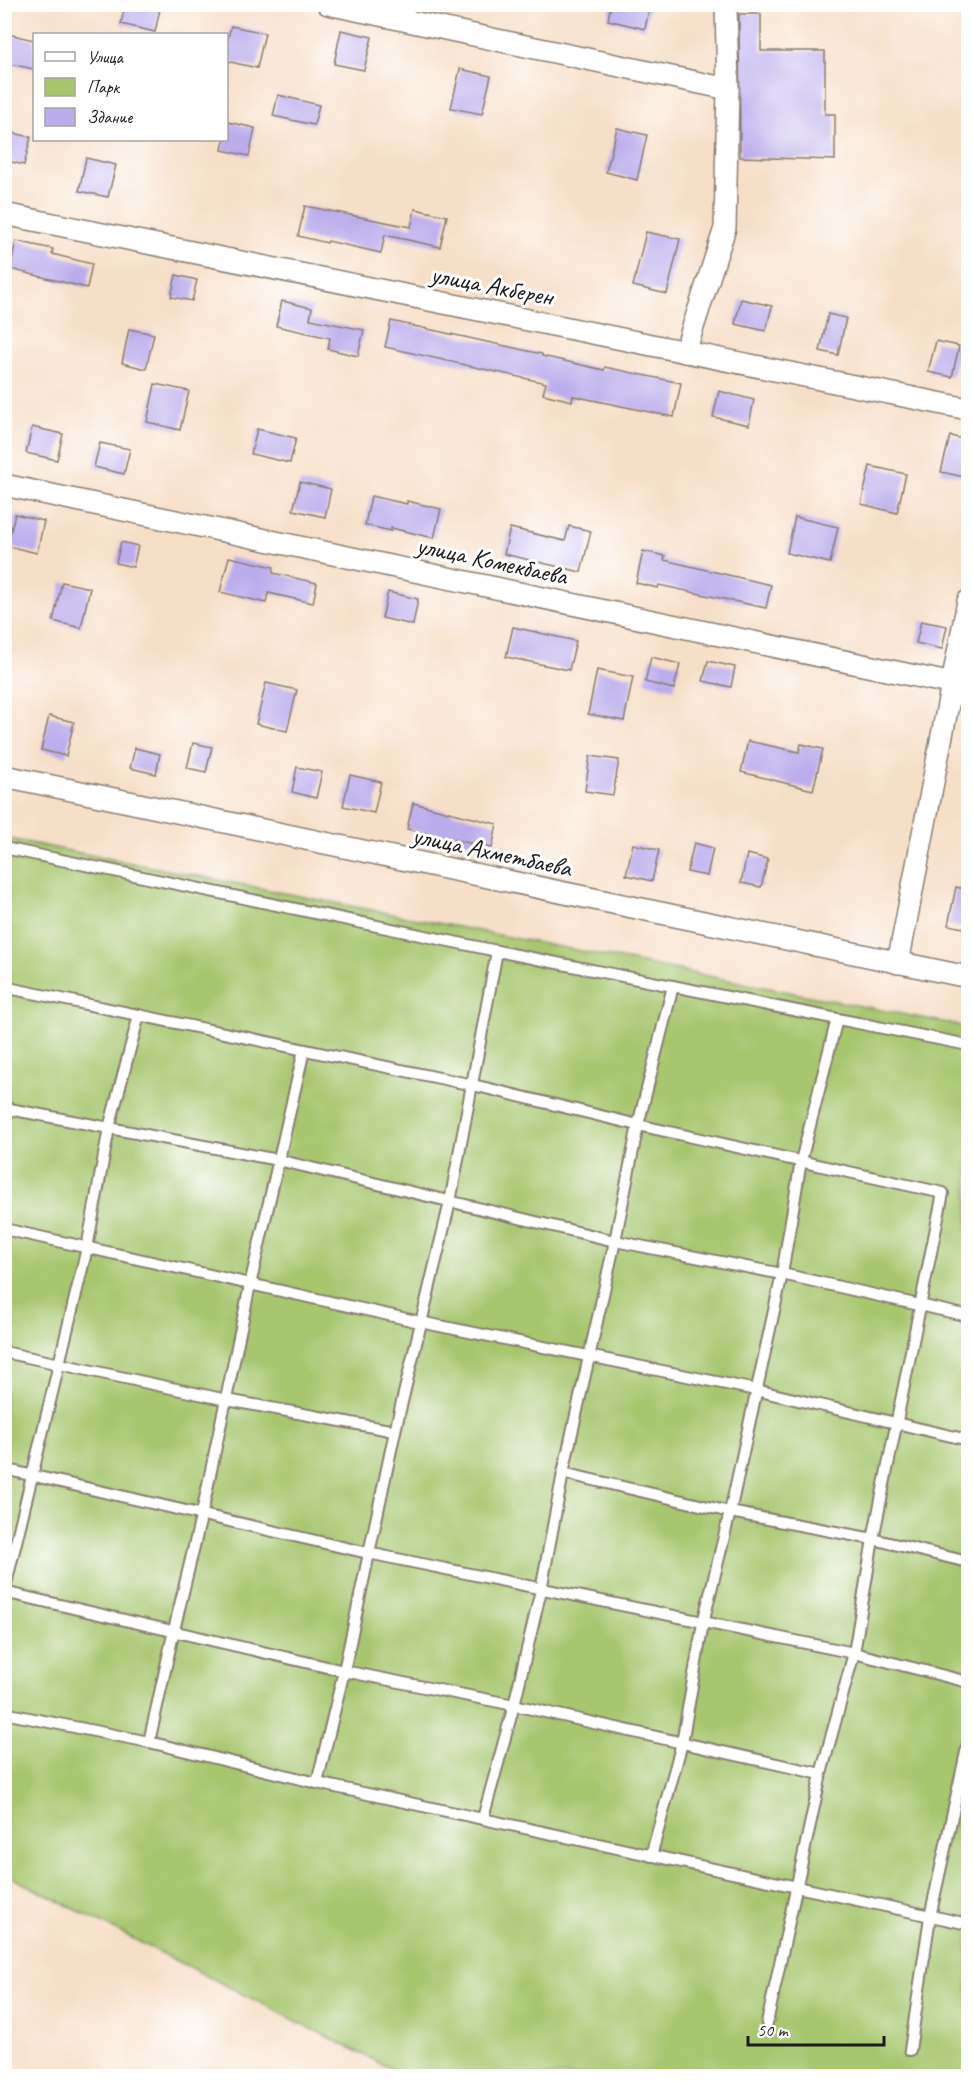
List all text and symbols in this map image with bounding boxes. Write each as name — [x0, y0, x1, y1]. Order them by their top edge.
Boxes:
legend — [33, 33, 228, 141]
text: Улица — [87, 46, 124, 68]
text: Парк — [87, 76, 121, 98]
text: Здание — [87, 106, 133, 128]
street label: улица Акберен — [426, 257, 558, 314]
street label: улица Комекбаева — [412, 528, 572, 593]
street label: улица Ахметбаева — [407, 818, 576, 885]
scale bar — [748, 2009, 884, 2047]
text: 50 m — [757, 2019, 790, 2041]

